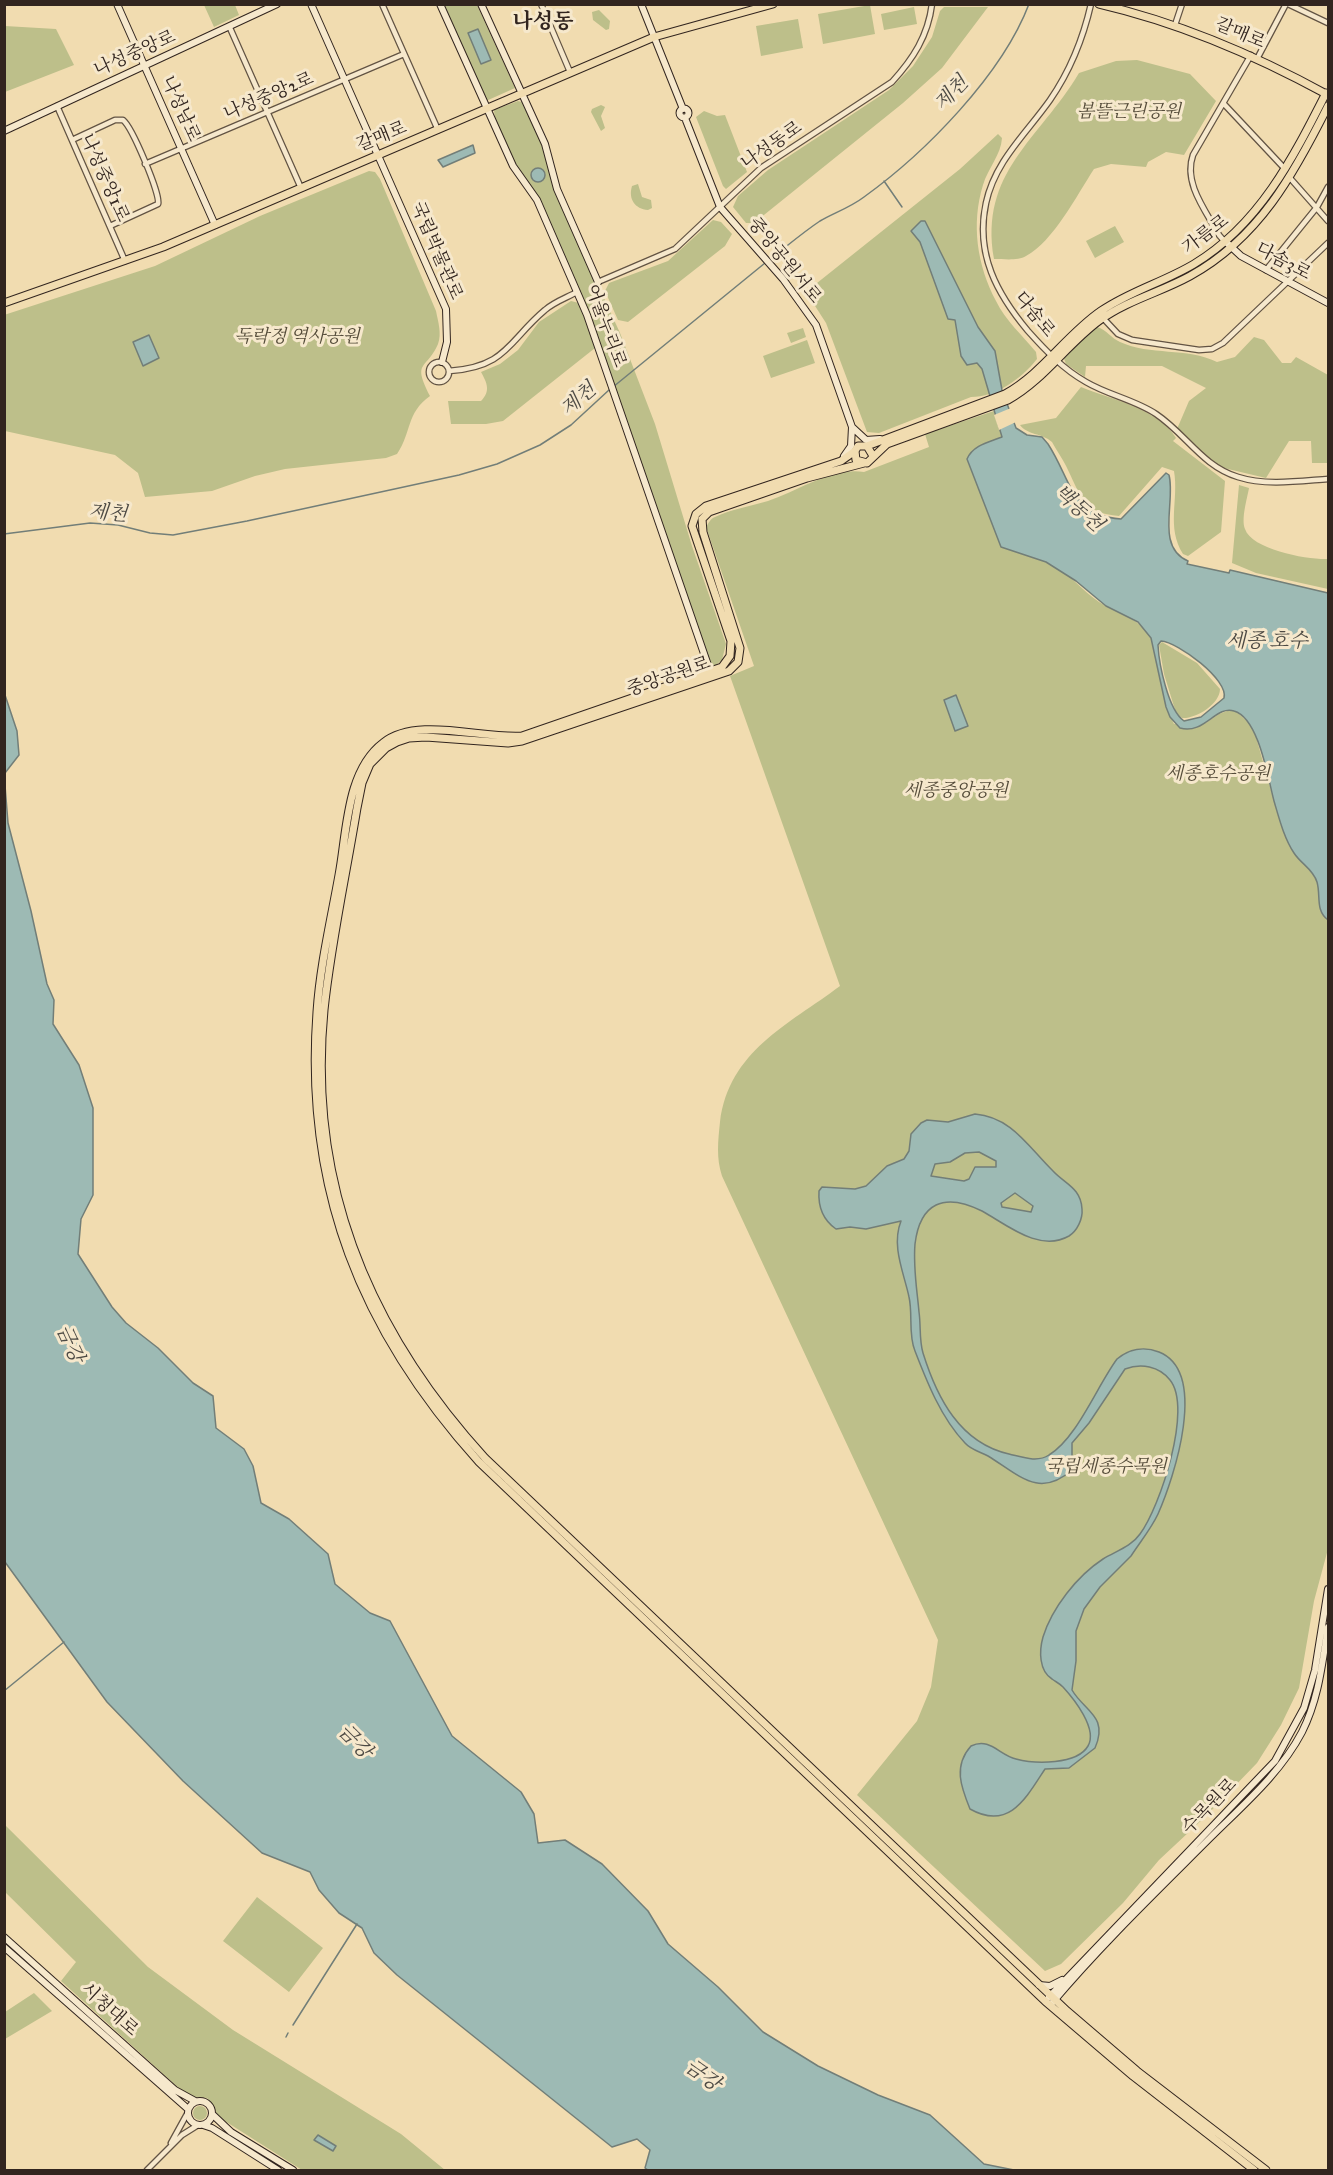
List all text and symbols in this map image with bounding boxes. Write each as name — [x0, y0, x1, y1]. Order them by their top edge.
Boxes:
district label: 나성동 — [513, 10, 573, 36]
street label: 갈매로 — [1212, 14, 1268, 54]
street label: 나성중앙로 — [91, 26, 179, 82]
street label: 나성중앙2로 — [221, 68, 317, 126]
water label: 제천 — [930, 72, 974, 116]
street label: 나성남로 — [156, 73, 204, 145]
park label: 봄뜰근린공원 — [1077, 102, 1181, 124]
street label: 갈매로 — [354, 117, 410, 157]
street label: 나성동로 — [737, 117, 807, 175]
street label: 나성중앙1로 — [75, 131, 133, 225]
street label: 국립박물관로 — [406, 199, 466, 303]
street label: 가름로 — [1179, 211, 1233, 259]
street label: 중앙공원서로 — [743, 214, 825, 308]
street label: 다솜3로 — [1252, 239, 1314, 285]
street label: 어울누리로 — [580, 281, 630, 371]
street label: 다솜로 — [1009, 288, 1059, 342]
park label: 독락정 역사공원 — [234, 327, 360, 349]
water label: 제천 — [556, 378, 602, 422]
water label: 백동천 — [1048, 481, 1108, 537]
water label: 제천 — [88, 500, 128, 528]
water label: 세종 호수 — [1226, 630, 1308, 654]
street label: 중앙공원로 — [624, 653, 714, 701]
park label: 세종호수공원 — [1166, 764, 1270, 786]
park label: 세종중앙공원 — [904, 781, 1008, 803]
water label: 금강 — [50, 1321, 88, 1367]
park label: 국립세종수목원 — [1045, 1457, 1167, 1479]
water label: 금강 — [332, 1720, 376, 1764]
street label: 수목원로 — [1178, 1774, 1242, 1840]
street label: 시청대로 — [76, 1979, 142, 2041]
water label: 금강 — [679, 2055, 725, 2097]

